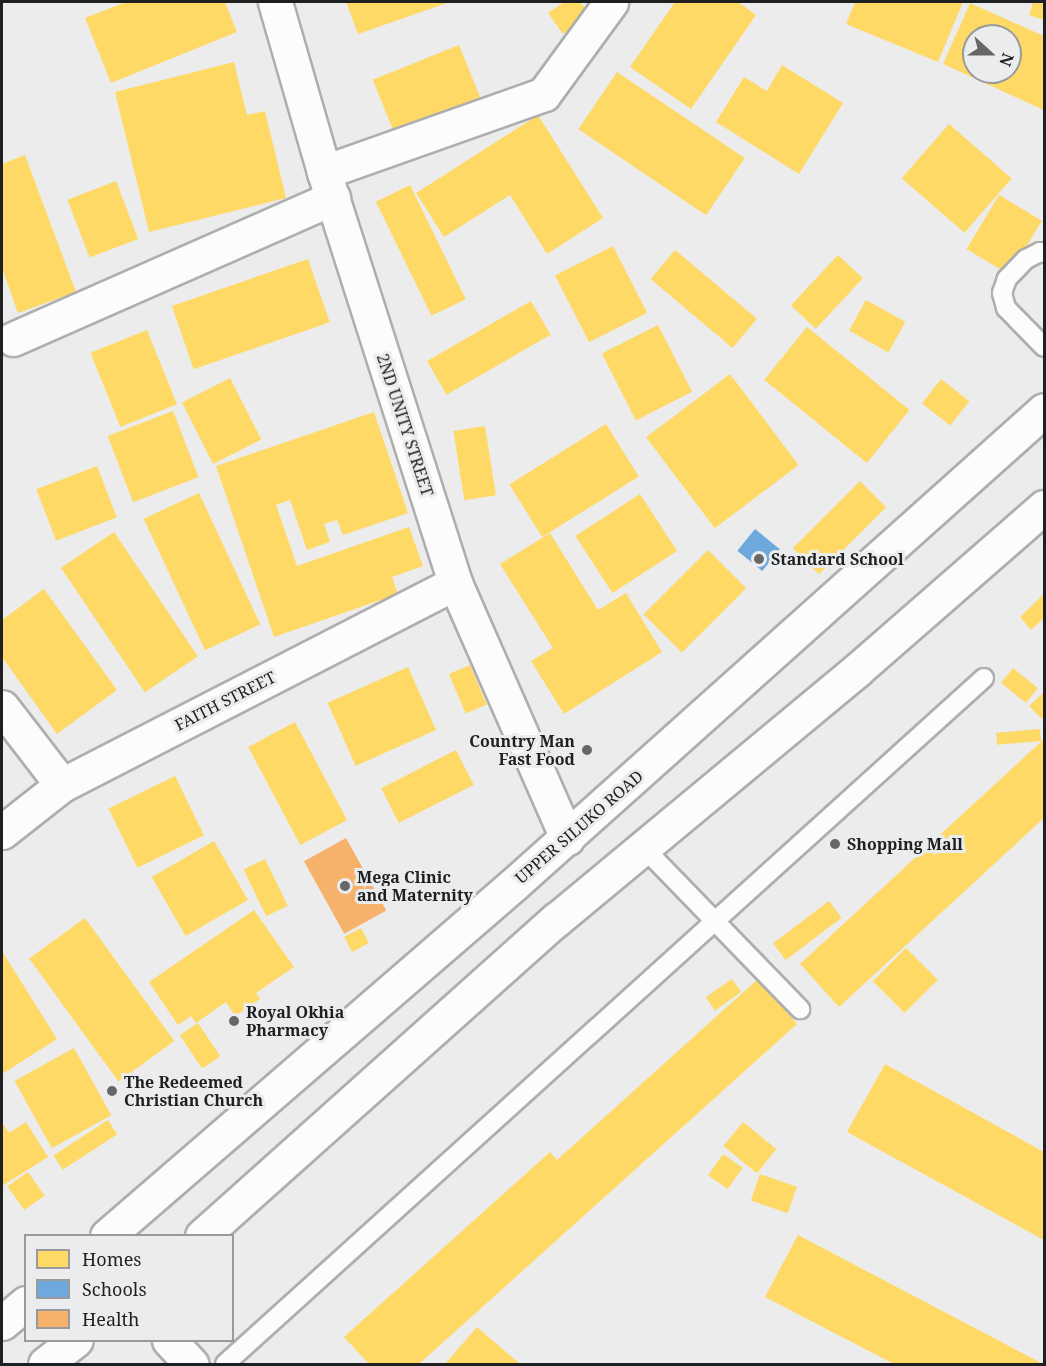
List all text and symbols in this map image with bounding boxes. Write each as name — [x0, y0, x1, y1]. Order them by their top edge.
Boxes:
north arrow — [962, 24, 1022, 84]
text: N — [994, 50, 1019, 70]
street label: 2ND UNITY STREET — [373, 351, 437, 499]
place label: Standard School — [771, 549, 904, 569]
marker: Standard School — [752, 552, 766, 566]
street label: FAITH STREET — [171, 667, 279, 735]
place label: Country Man Fast Food — [469, 731, 575, 769]
marker: Country Man Fast Food — [580, 743, 594, 757]
street label: UPPER SILUKO ROAD — [511, 766, 647, 888]
place label: Shopping Mall — [847, 834, 963, 854]
marker: Shopping Mall — [828, 837, 842, 851]
place label: Mega Clinic and Maternity — [357, 867, 473, 905]
marker: Mega Clinic and Maternity — [338, 879, 352, 893]
place label: Royal Okhia Pharmacy — [246, 1002, 344, 1040]
marker: Royal Okhia Pharmacy — [227, 1014, 241, 1028]
place label: The Redeemed Christian Church — [124, 1072, 263, 1110]
marker: The Redeemed Christian Church — [105, 1084, 119, 1098]
legend — [24, 1234, 234, 1342]
text: Homes — [82, 1247, 141, 1271]
text: Schools — [82, 1277, 147, 1301]
text: Health — [82, 1307, 139, 1331]

